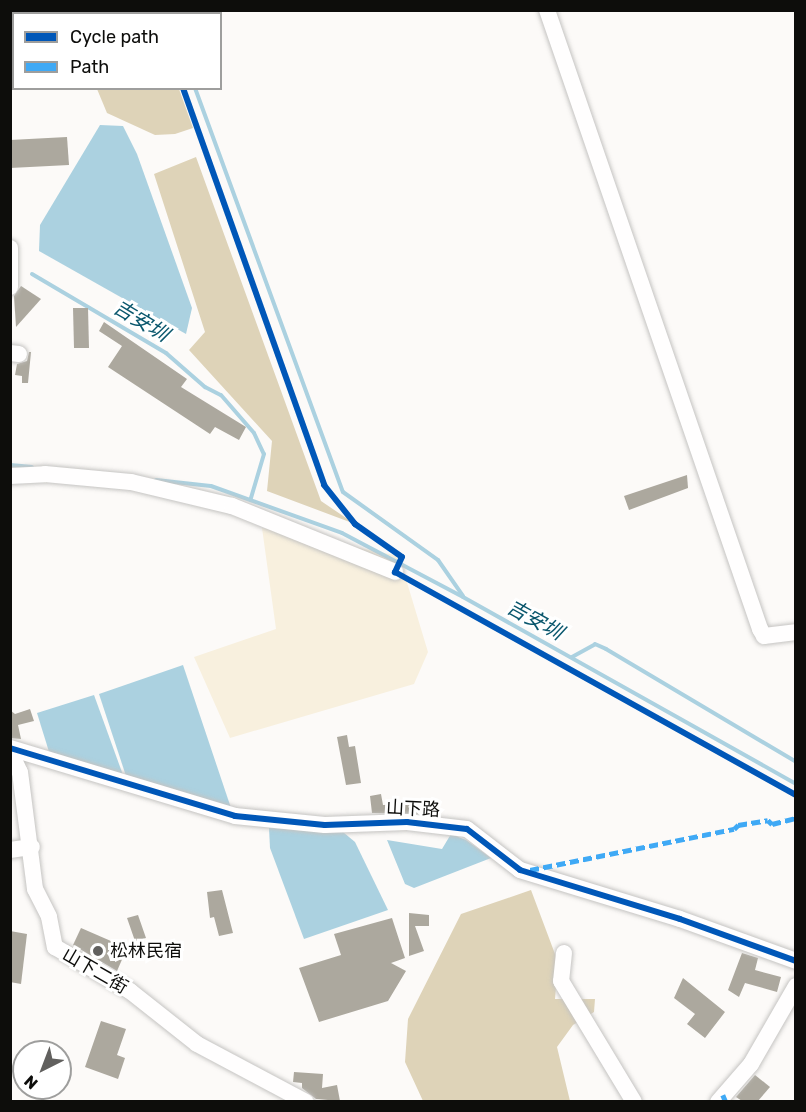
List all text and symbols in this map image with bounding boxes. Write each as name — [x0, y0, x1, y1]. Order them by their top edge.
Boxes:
legend — [12, 12, 222, 90]
text: Cycle path — [70, 26, 159, 48]
text: Path — [70, 56, 109, 78]
water label: 吉安圳 — [109, 295, 173, 347]
water label: 吉安圳 — [503, 595, 567, 645]
street label: 山下路 — [385, 797, 441, 821]
place label: 松林民宿 — [110, 940, 182, 962]
street label: 山下二街 — [58, 944, 132, 998]
marker: 松林民宿 — [91, 944, 105, 958]
north arrow — [12, 1040, 72, 1100]
text: N — [20, 1071, 42, 1093]

